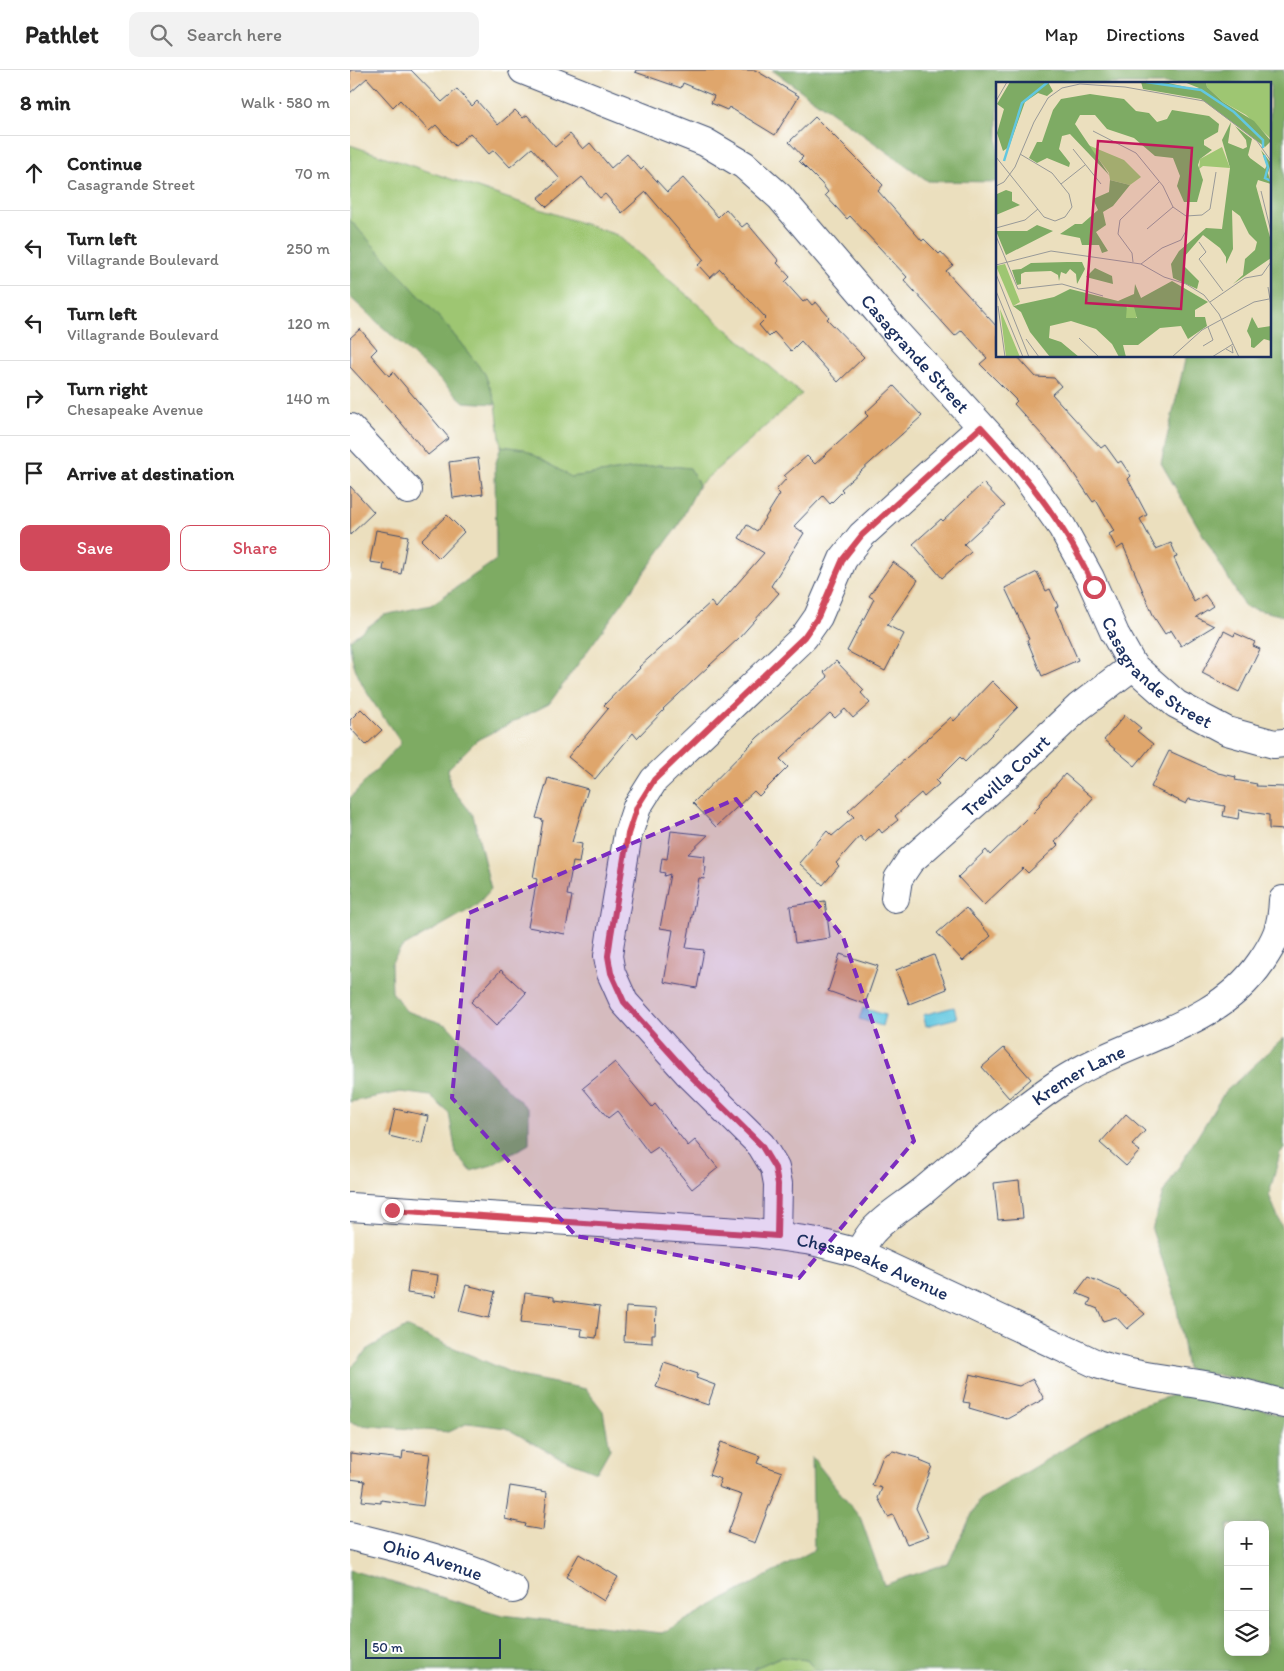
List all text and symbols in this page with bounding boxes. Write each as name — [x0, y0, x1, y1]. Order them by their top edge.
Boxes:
search box — [129, 12, 479, 57]
text: Pathlet — [25, 20, 99, 49]
icon: search — [147, 21, 175, 49]
text: Search here — [187, 23, 282, 46]
text: Map — [1045, 24, 1078, 46]
text: Directions — [1106, 24, 1185, 46]
text: Saved — [1213, 24, 1259, 46]
inset map — [996, 82, 1272, 358]
text: 8 min — [20, 90, 70, 115]
text: Walk · 580 m — [241, 93, 330, 112]
text: Continue — [67, 152, 142, 175]
icon: ahead — [20, 159, 48, 187]
text: 70 m — [295, 164, 330, 183]
text: Casagrande Street — [67, 175, 195, 194]
text: Turn left — [67, 227, 137, 250]
icon: left — [20, 234, 48, 262]
text: 250 m — [286, 239, 330, 258]
text: Villagrande Boulevard — [67, 250, 219, 269]
street label: Casagrande Street — [856, 289, 975, 417]
text: Turn left — [67, 302, 137, 325]
icon: left — [20, 309, 48, 337]
text: 120 m — [287, 314, 330, 333]
text: Villagrande Boulevard — [67, 325, 219, 344]
text: Turn right — [67, 377, 148, 400]
icon: right — [20, 384, 48, 412]
text: 140 m — [286, 389, 330, 408]
text: Chesapeake Avenue — [67, 400, 203, 419]
icon: arrive — [20, 459, 48, 487]
text: Arrive at destination — [67, 462, 234, 485]
button: Save — [20, 525, 170, 571]
button: Share — [180, 525, 330, 571]
route start — [1083, 576, 1106, 599]
street label: Casagrande Street — [1097, 613, 1217, 733]
street label: Trevilla Court — [957, 730, 1054, 822]
street label: Kremer Lane — [1027, 1039, 1128, 1110]
route end — [381, 1199, 404, 1222]
street label: Chesapeake Avenue — [795, 1227, 953, 1305]
map controls — [1224, 1521, 1269, 1656]
button: + — [1224, 1521, 1269, 1566]
street label: Ohio Avenue — [381, 1533, 486, 1585]
button: − — [1224, 1566, 1269, 1611]
button: layers — [1224, 1611, 1269, 1656]
scale bar — [365, 1636, 501, 1659]
text: 50 m — [372, 1639, 403, 1656]

